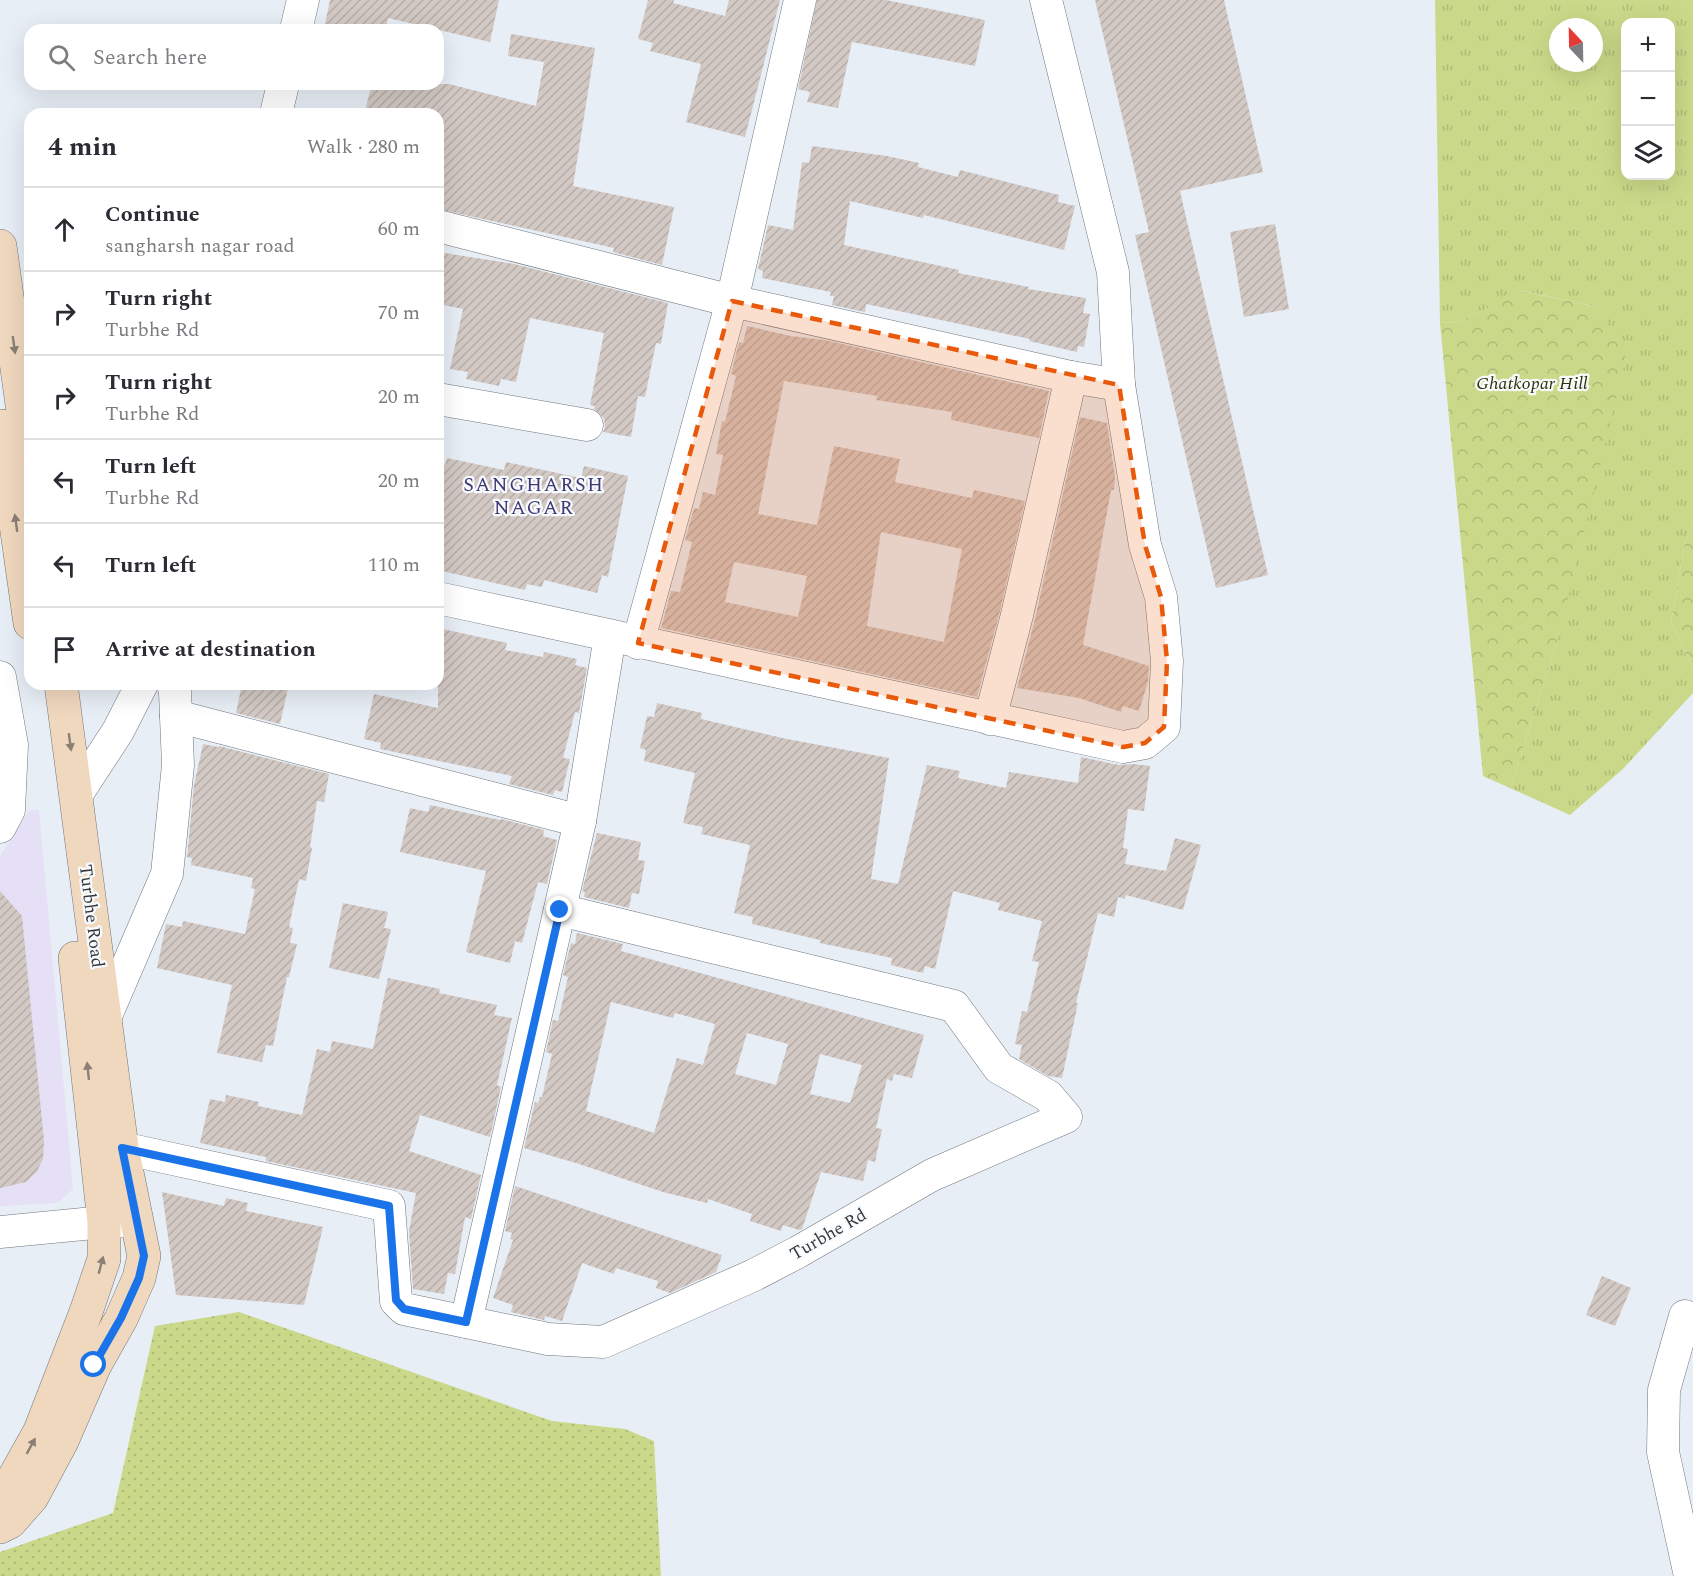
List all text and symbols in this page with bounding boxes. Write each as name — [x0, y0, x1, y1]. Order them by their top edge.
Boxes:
north arrow — [1549, 18, 1603, 72]
map controls — [1621, 18, 1675, 180]
button: + — [1621, 18, 1675, 72]
search box — [24, 24, 444, 90]
icon: search — [45, 41, 78, 74]
text: Search here — [93, 41, 207, 74]
button: − — [1621, 72, 1675, 126]
button: layers — [1621, 126, 1675, 180]
text: 4 min — [48, 127, 117, 167]
text: Walk · 280 m — [307, 132, 420, 162]
text: Continue — [105, 198, 200, 231]
icon: ahead — [48, 213, 81, 246]
text: 60 m — [378, 214, 420, 244]
text: sangharsh nagar road — [105, 231, 295, 261]
text: Turn right — [105, 282, 212, 315]
icon: right — [48, 297, 81, 330]
text: 70 m — [378, 298, 420, 328]
text: Turbhe Rd — [105, 315, 199, 345]
one-way arrow — [9, 336, 18, 355]
text: Turn right — [105, 366, 212, 399]
park label: Ghatkopar Hill — [1476, 370, 1588, 397]
icon: right — [48, 381, 81, 414]
text: 20 m — [378, 382, 420, 412]
text: Turbhe Rd — [105, 399, 199, 429]
text: Turn left — [105, 450, 197, 483]
icon: left — [48, 465, 81, 498]
text: 20 m — [378, 466, 420, 496]
district label: SANGHARSH NAGAR — [463, 470, 605, 523]
text: Turbhe Rd — [105, 483, 199, 513]
one-way arrow — [11, 514, 20, 533]
icon: left — [48, 549, 81, 582]
text: Turn left — [105, 549, 197, 582]
text: 110 m — [368, 550, 420, 580]
icon: arrive — [48, 633, 81, 666]
text: Arrive at destination — [105, 633, 316, 666]
one-way arrow — [65, 733, 74, 752]
street label: Turbhe Road — [72, 863, 111, 969]
route end — [546, 896, 572, 922]
one-way arrow — [83, 1062, 93, 1081]
street label: Turbhe Rd — [785, 1202, 872, 1267]
one-way arrow — [97, 1256, 107, 1274]
route start — [80, 1351, 106, 1377]
one-way arrow — [26, 1438, 36, 1455]

